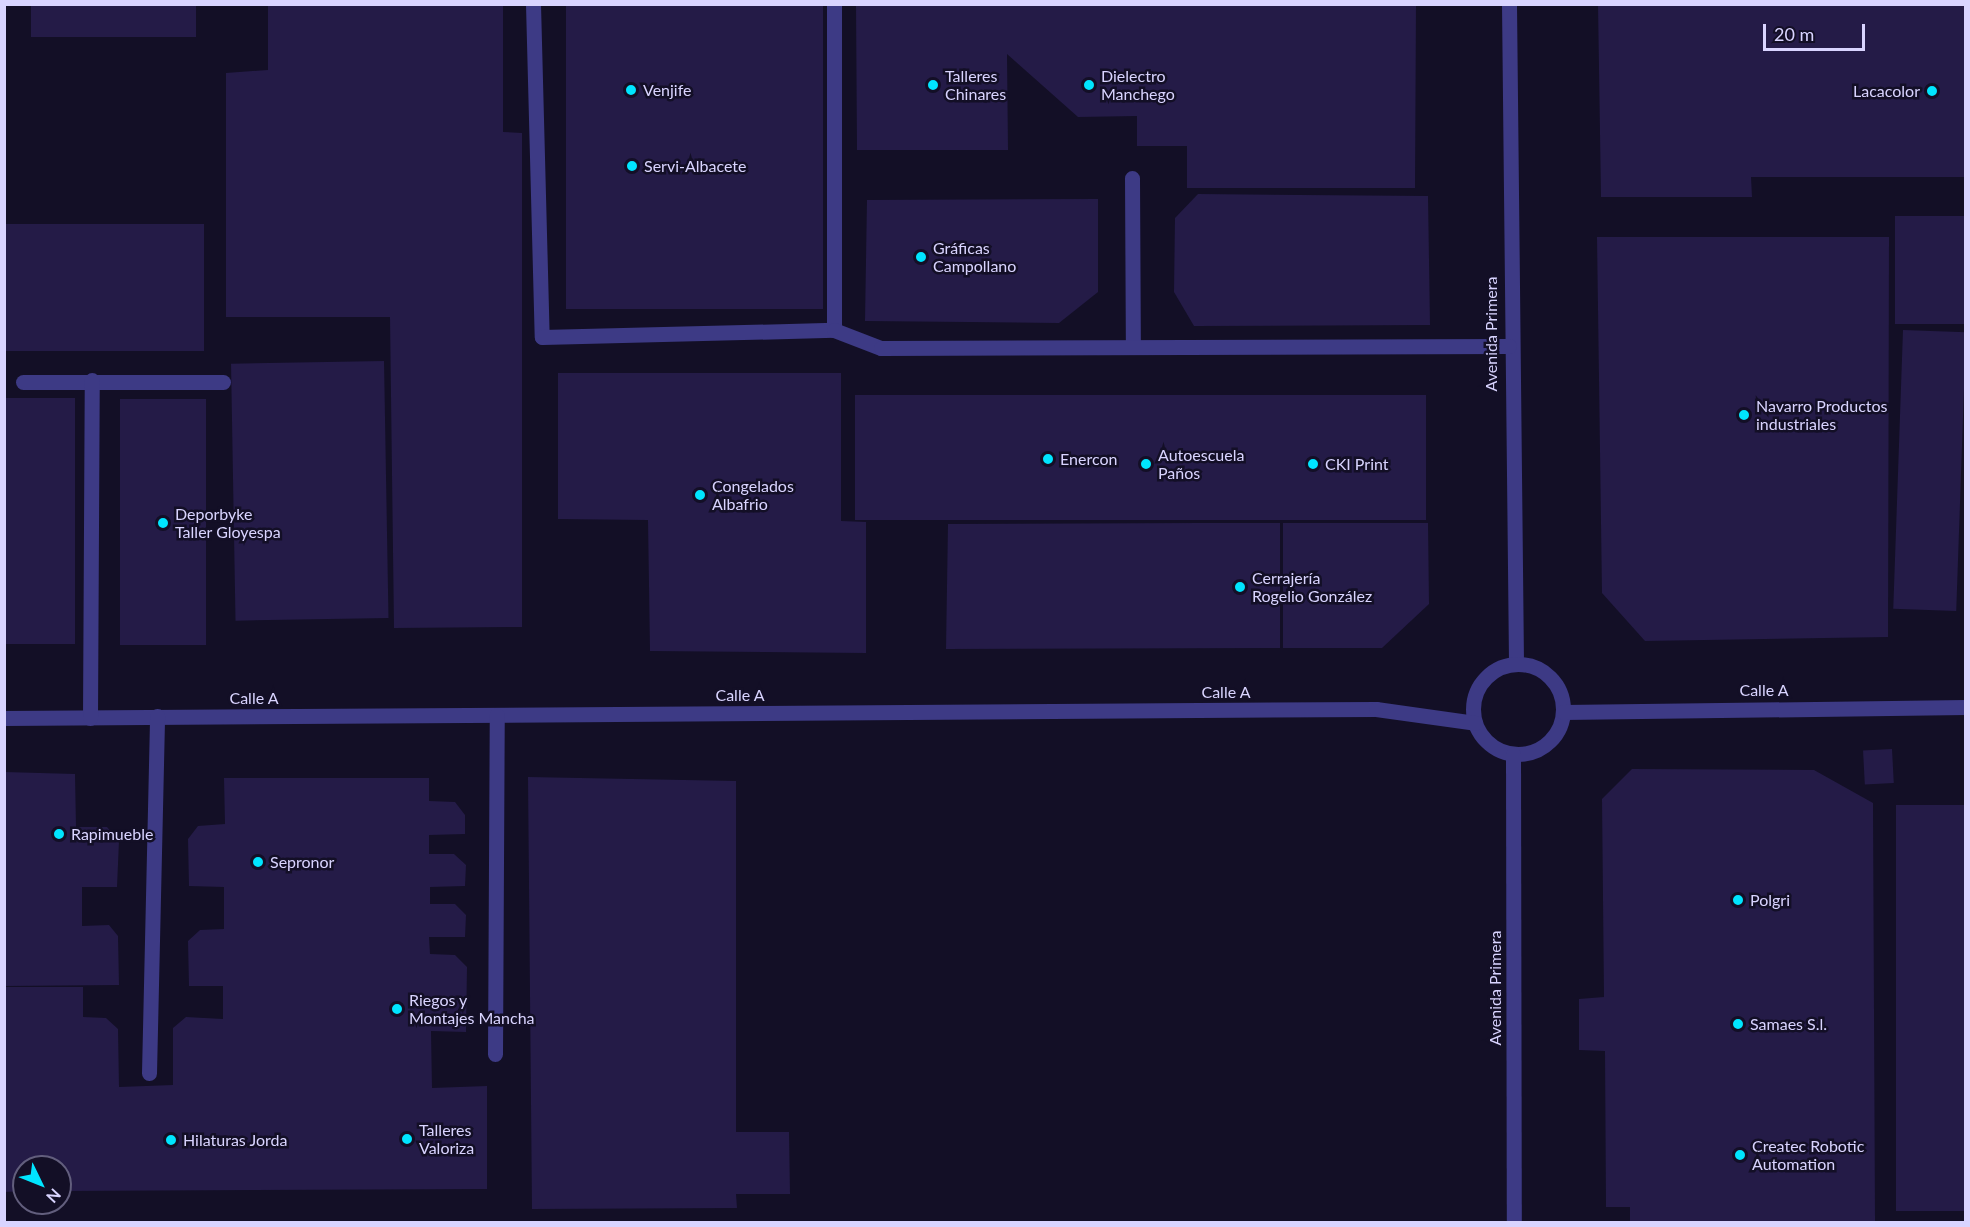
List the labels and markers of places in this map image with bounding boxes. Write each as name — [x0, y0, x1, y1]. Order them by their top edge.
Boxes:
place label: Talleres Chinares — [945, 66, 1006, 104]
place label: Dielectro Manchego — [1101, 66, 1175, 104]
marker: Talleres Chinares — [926, 78, 940, 92]
marker: Dielectro Manchego — [1082, 78, 1096, 92]
place label: Venjife — [643, 80, 691, 100]
place label: Lacacolor — [1853, 81, 1920, 101]
marker: Venjife — [624, 83, 638, 97]
marker: Lacacolor — [1925, 84, 1939, 98]
place label: Servi-Albacete — [644, 156, 746, 176]
marker: Servi-Albacete — [625, 159, 639, 173]
place label: Gráficas Campollano — [933, 238, 1016, 276]
marker: Gráficas Campollano — [914, 250, 928, 264]
place label: Navarro Productos industriales — [1756, 396, 1888, 434]
marker: Navarro Productos industriales — [1737, 408, 1751, 422]
place label: Autoescuela Paños — [1158, 445, 1244, 483]
place label: Enercon — [1060, 449, 1117, 469]
marker: Enercon — [1041, 452, 1055, 466]
place label: CKI Print — [1325, 454, 1389, 474]
marker: Autoescuela Paños — [1139, 457, 1153, 471]
marker: CKI Print — [1306, 457, 1320, 471]
place label: Congelados Albafrio — [712, 476, 794, 514]
marker: Congelados Albafrio — [693, 488, 707, 502]
place label: Deporbyke Taller Gloyespa — [175, 504, 281, 542]
marker: Deporbyke Taller Gloyespa — [156, 516, 170, 530]
place label: Cerrajería Rogelio González — [1252, 568, 1372, 606]
marker: Cerrajería Rogelio González — [1233, 580, 1247, 594]
place label: Rapimueble — [71, 824, 153, 844]
marker: Rapimueble — [52, 827, 66, 841]
place label: Sepronor — [270, 852, 334, 872]
marker: Sepronor — [251, 855, 265, 869]
place label: Polgri — [1750, 890, 1790, 910]
marker: Polgri — [1731, 893, 1745, 907]
place label: Riegos y Montajes Mancha — [409, 990, 535, 1028]
marker: Riegos y Montajes Mancha — [390, 1002, 404, 1016]
place label: Samaes S.l. — [1750, 1014, 1827, 1034]
marker: Samaes S.l. — [1731, 1017, 1745, 1031]
place label: Talleres Valoriza — [419, 1120, 474, 1158]
place label: Hilaturas Jorda — [183, 1130, 288, 1150]
marker: Talleres Valoriza — [400, 1132, 414, 1146]
marker: Hilaturas Jorda — [164, 1133, 178, 1147]
place label: Createc Robotic Automation — [1752, 1136, 1864, 1174]
marker: Createc Robotic Automation — [1733, 1148, 1747, 1162]

